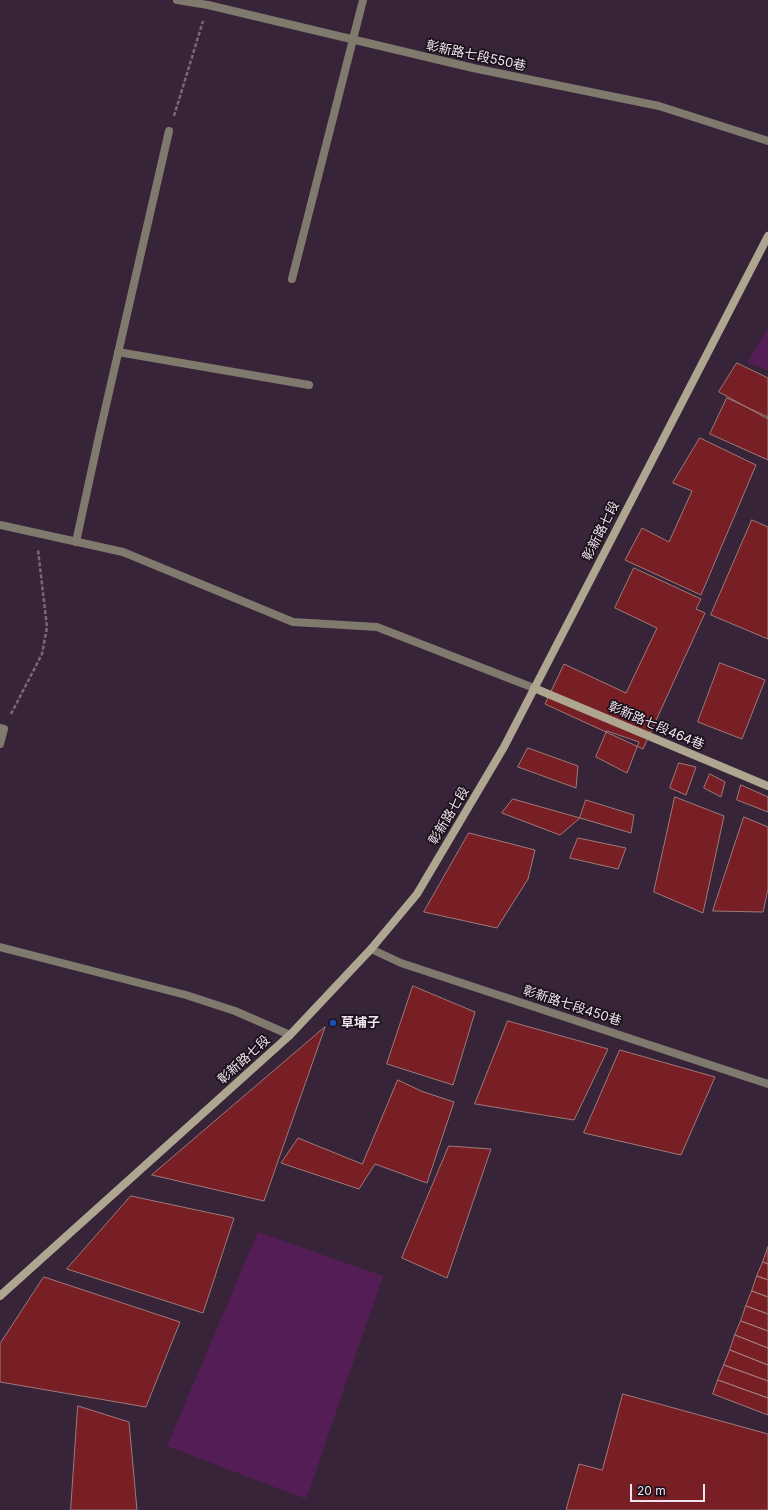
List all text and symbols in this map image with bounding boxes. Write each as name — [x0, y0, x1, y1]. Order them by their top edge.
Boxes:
street label: 彰新路七段550巷 — [424, 38, 528, 74]
street label: 彰新路七段 — [579, 499, 623, 563]
street label: 彰新路七段464巷 — [606, 699, 706, 753]
street label: 彰新路七段 — [426, 784, 472, 848]
street label: 彰新路七段450巷 — [521, 983, 623, 1029]
place label: 草埔子 — [341, 1015, 380, 1031]
marker: 草埔子 — [328, 1018, 338, 1028]
street label: 彰新路七段 — [215, 1032, 273, 1088]
scale bar — [632, 1476, 707, 1502]
text: 20 m — [637, 1483, 666, 1498]

